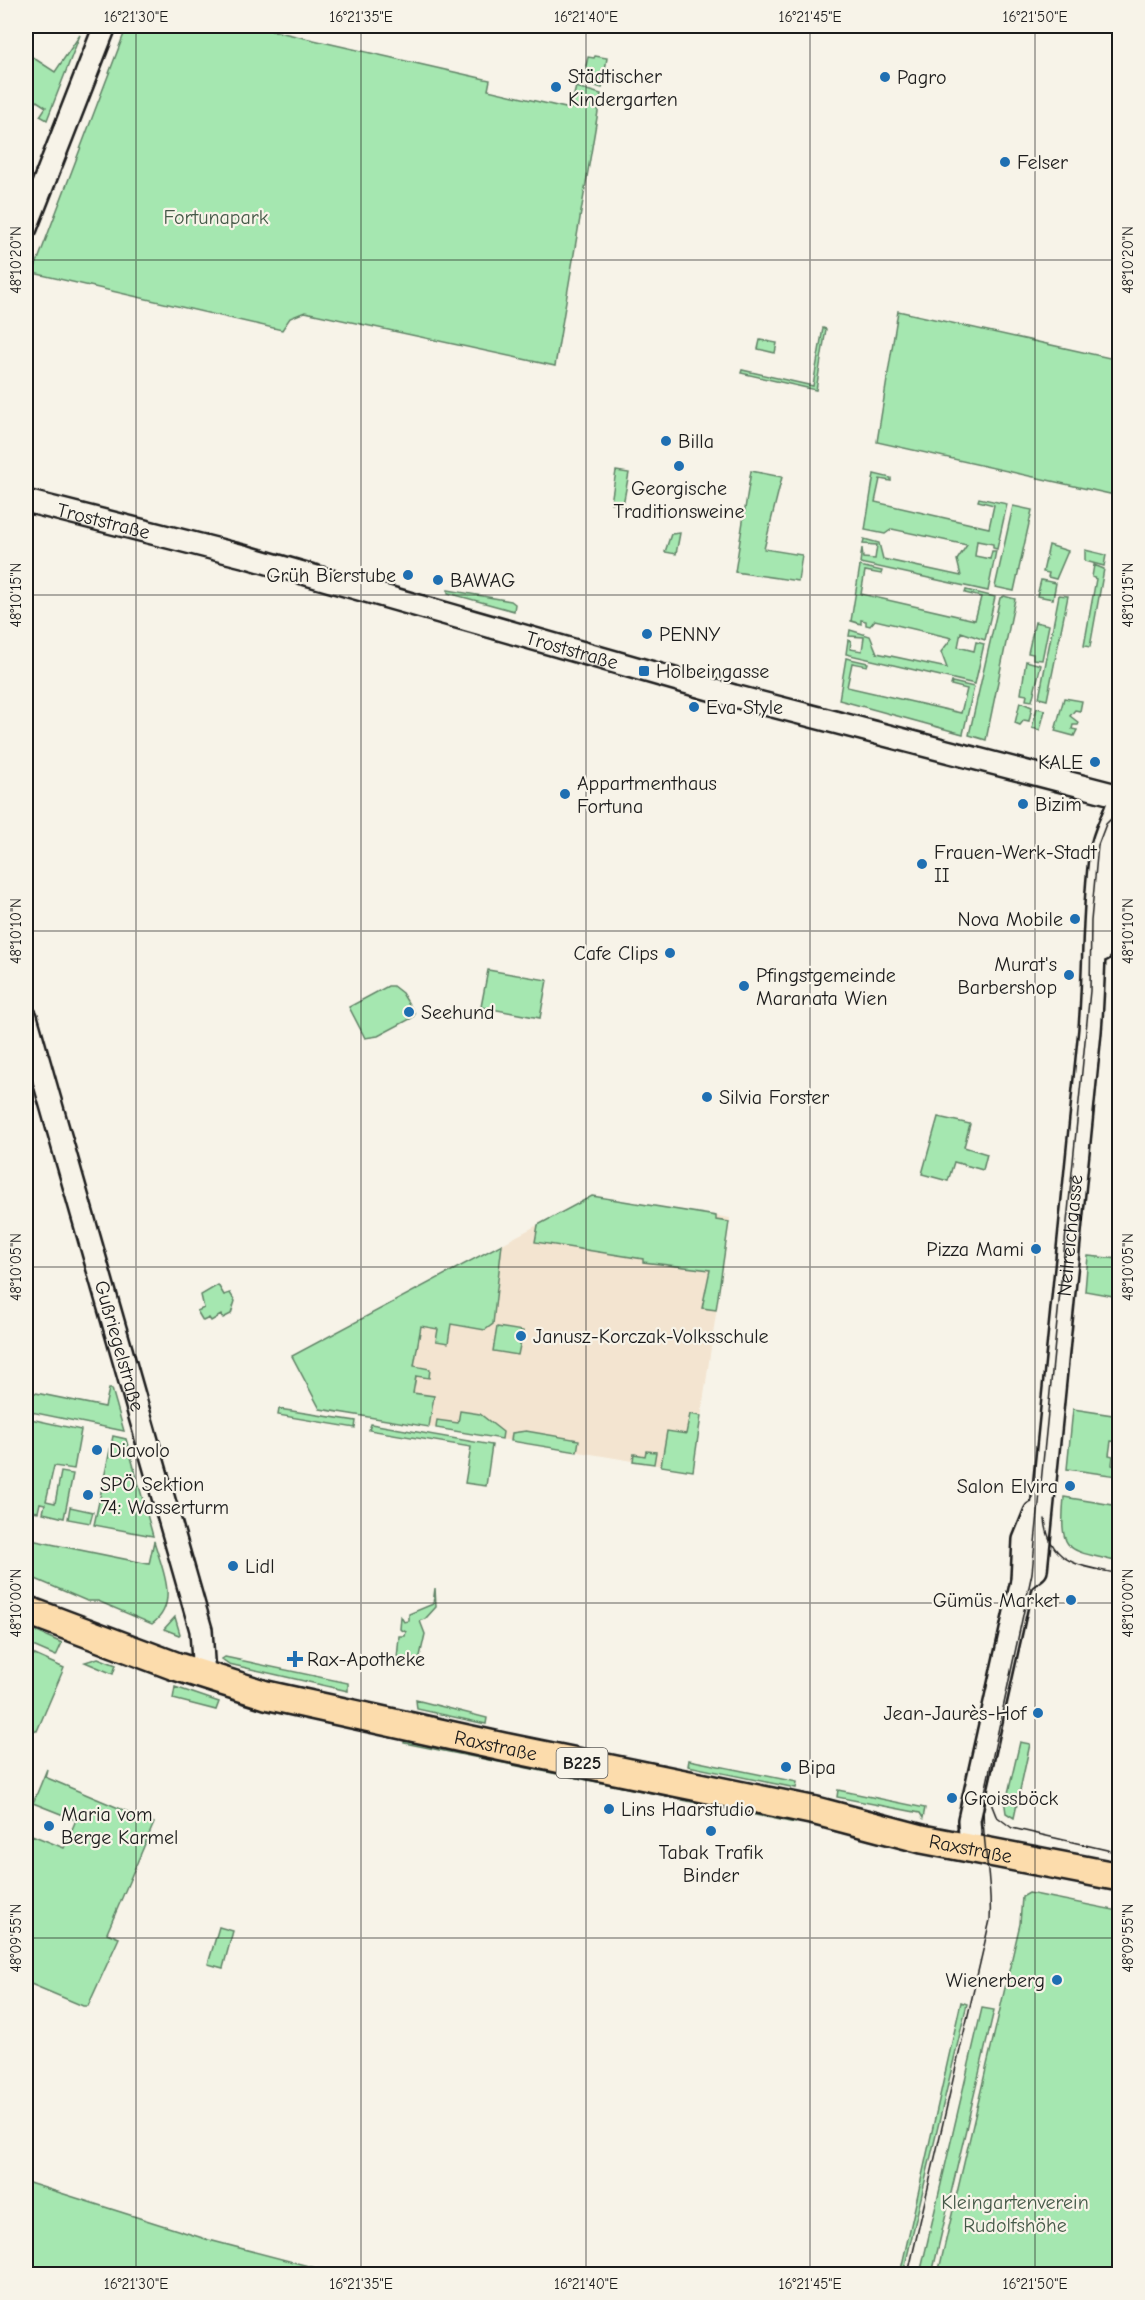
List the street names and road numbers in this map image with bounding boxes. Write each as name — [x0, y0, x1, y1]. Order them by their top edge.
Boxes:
street label: Troststraße — [55, 498, 152, 543]
street label: Troststraße — [523, 626, 621, 674]
street label: Neilreichgasse — [1052, 1174, 1087, 1297]
street label: Gußriegelstraße — [90, 1278, 149, 1414]
street label: Raxstraße — [452, 1725, 539, 1765]
road number: B225 — [556, 1748, 608, 1778]
street label: Raxstraße — [927, 1829, 1014, 1868]

